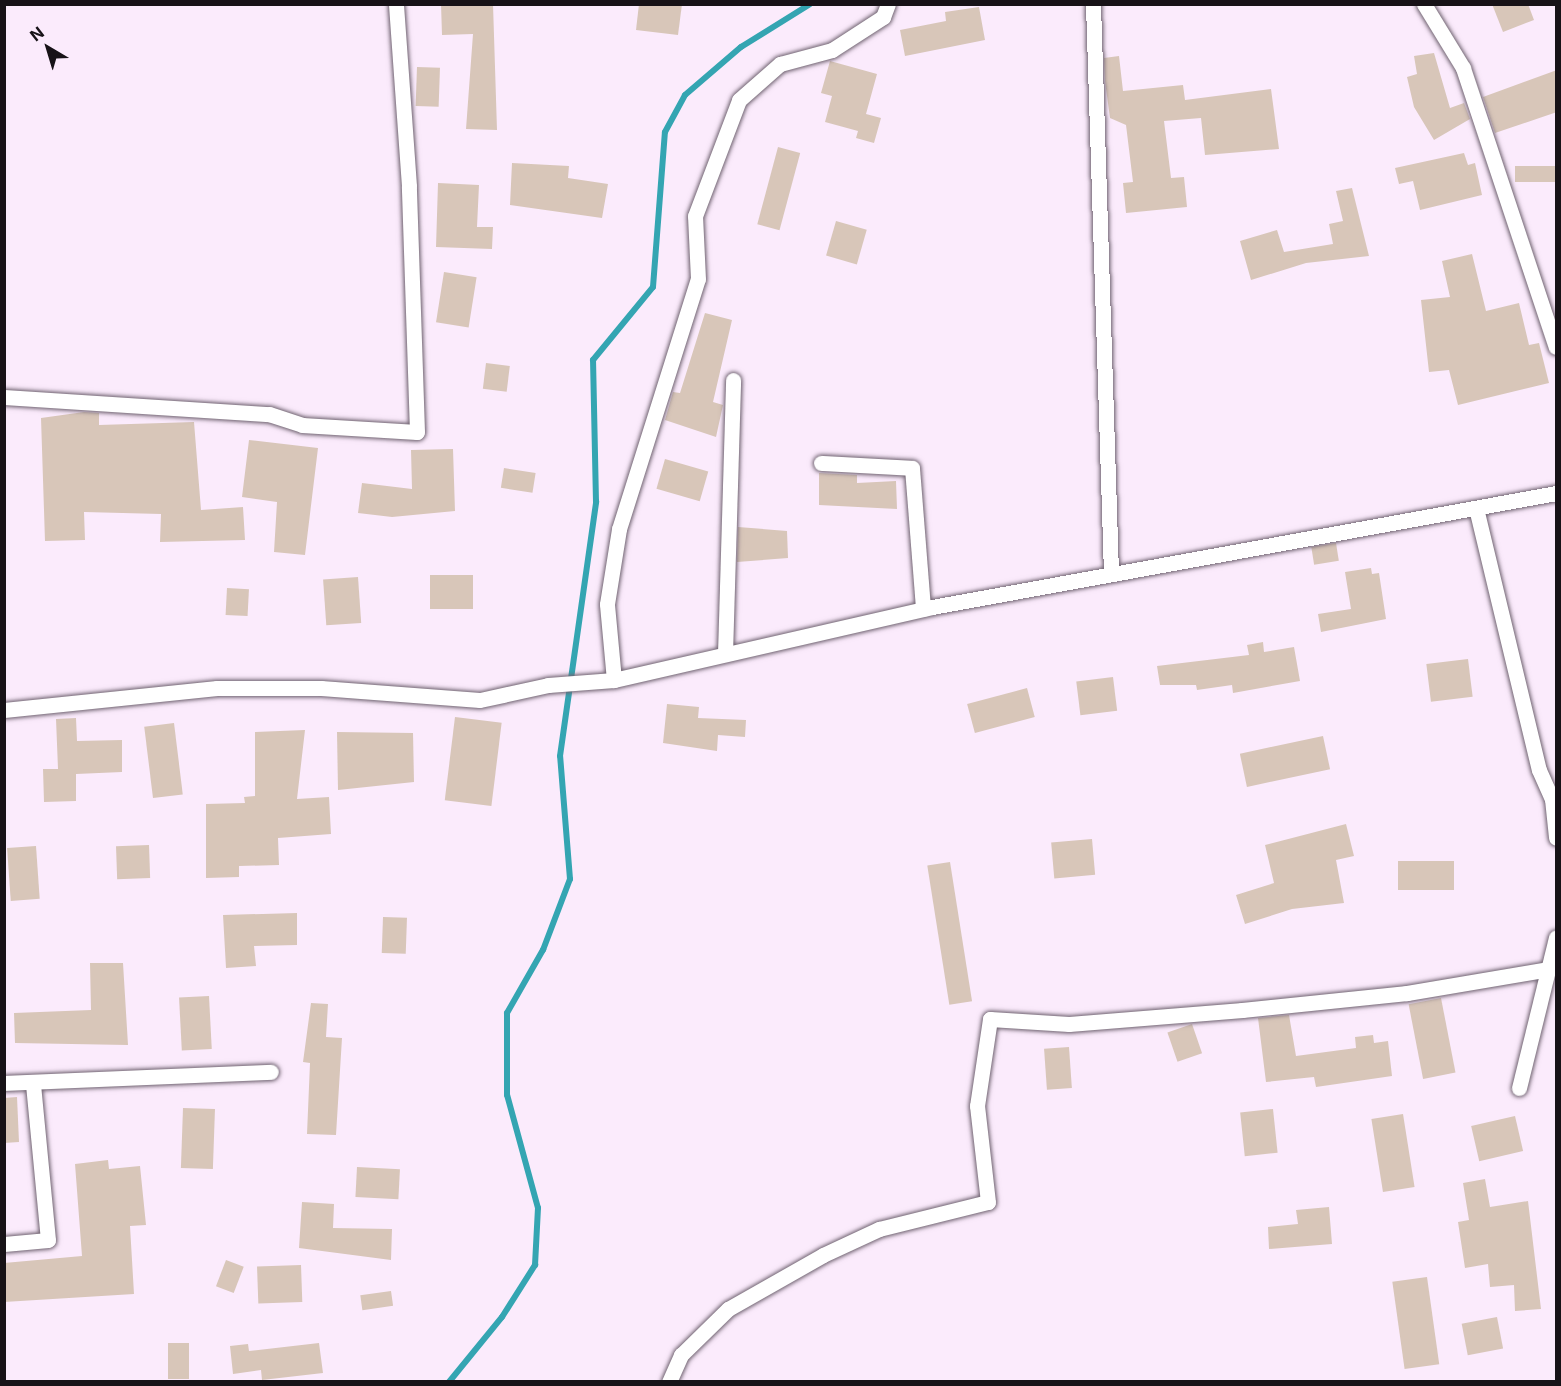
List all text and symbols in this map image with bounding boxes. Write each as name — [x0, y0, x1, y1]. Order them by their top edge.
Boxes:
north arrow — [18, 18, 78, 78]
text: N — [26, 22, 48, 45]

